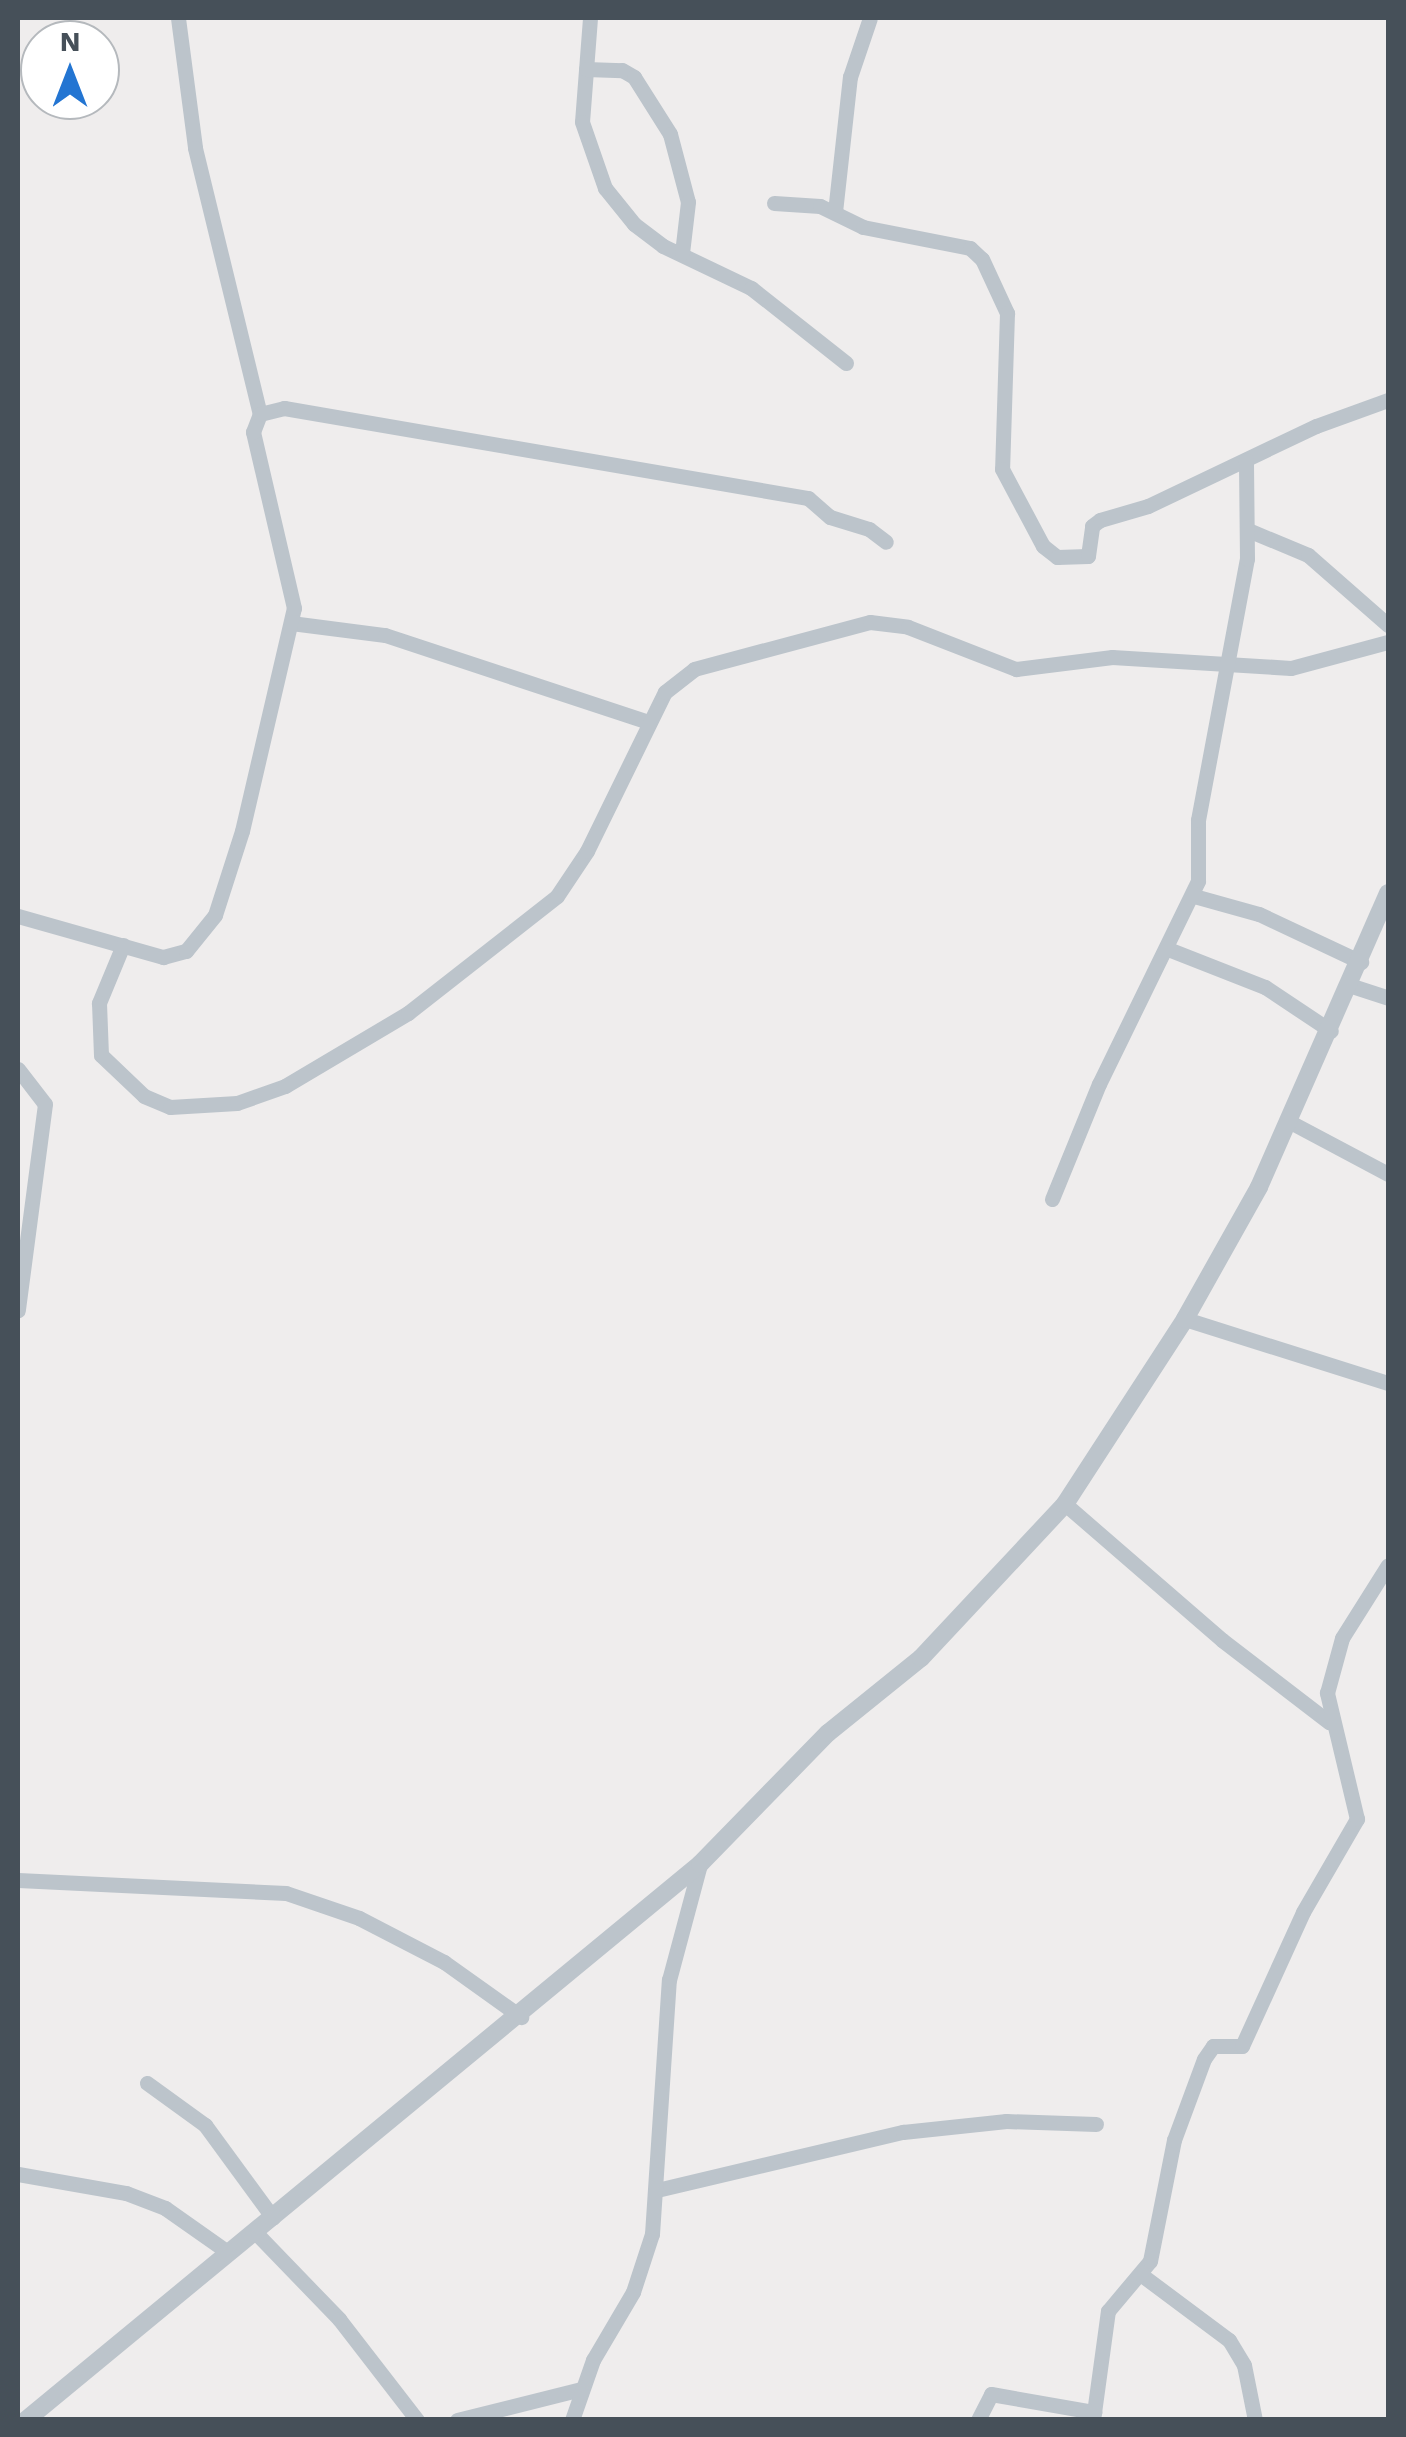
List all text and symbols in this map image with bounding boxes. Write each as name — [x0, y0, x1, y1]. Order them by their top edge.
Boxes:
north arrow — [20, 20, 120, 120]
text: N — [60, 25, 80, 58]

